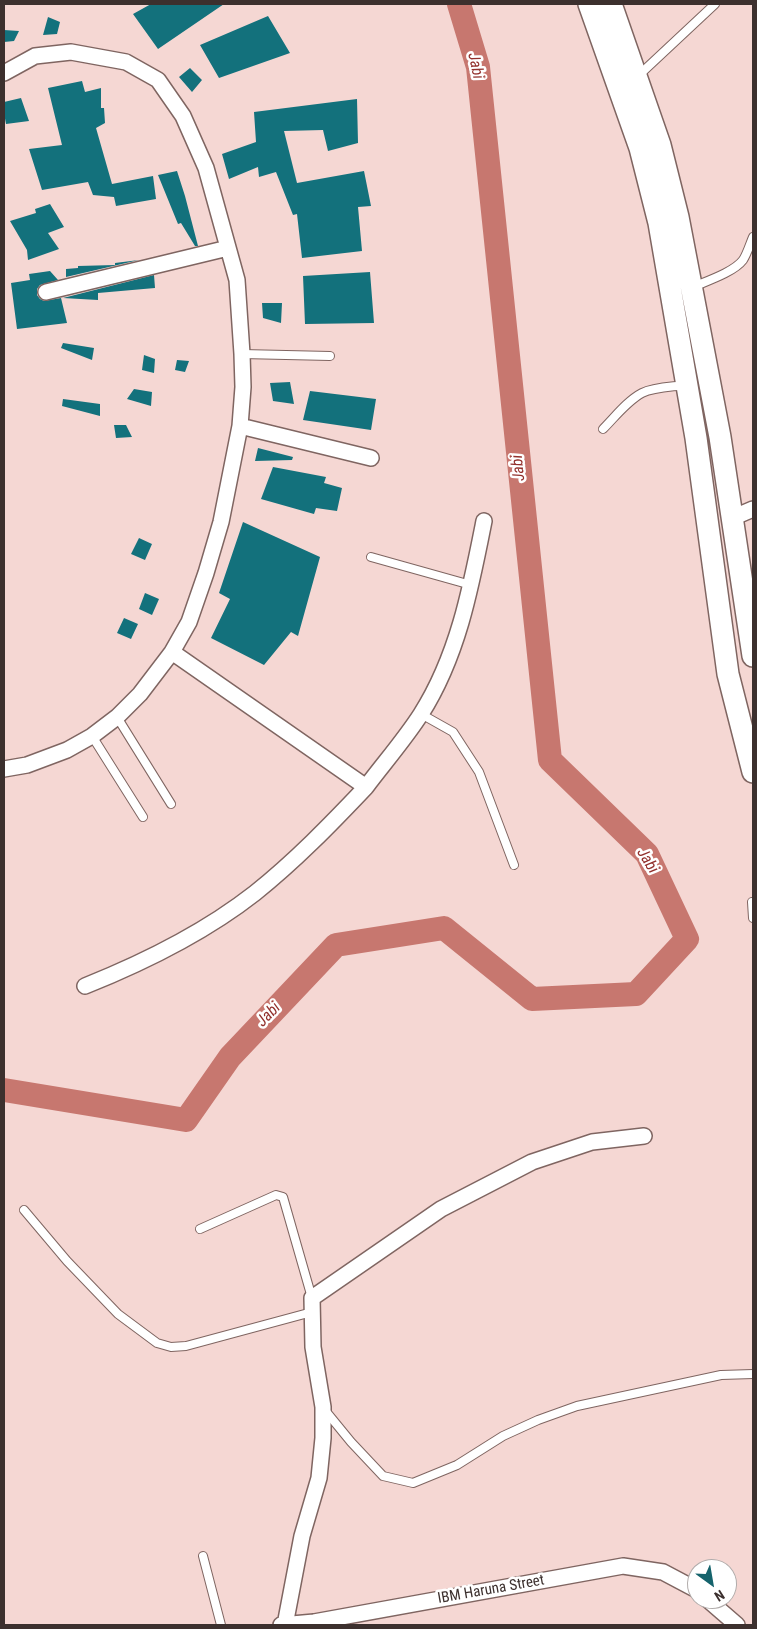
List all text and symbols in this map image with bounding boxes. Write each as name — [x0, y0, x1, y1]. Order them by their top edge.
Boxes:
water label: Jabi — [463, 51, 487, 81]
water label: Jabi — [508, 454, 530, 482]
water label: Jabi — [632, 845, 662, 877]
water label: Jabi — [253, 999, 285, 1031]
north arrow — [687, 1559, 737, 1609]
street label: IBM Haruna Street — [436, 1572, 546, 1608]
text: N — [712, 1587, 727, 1605]

